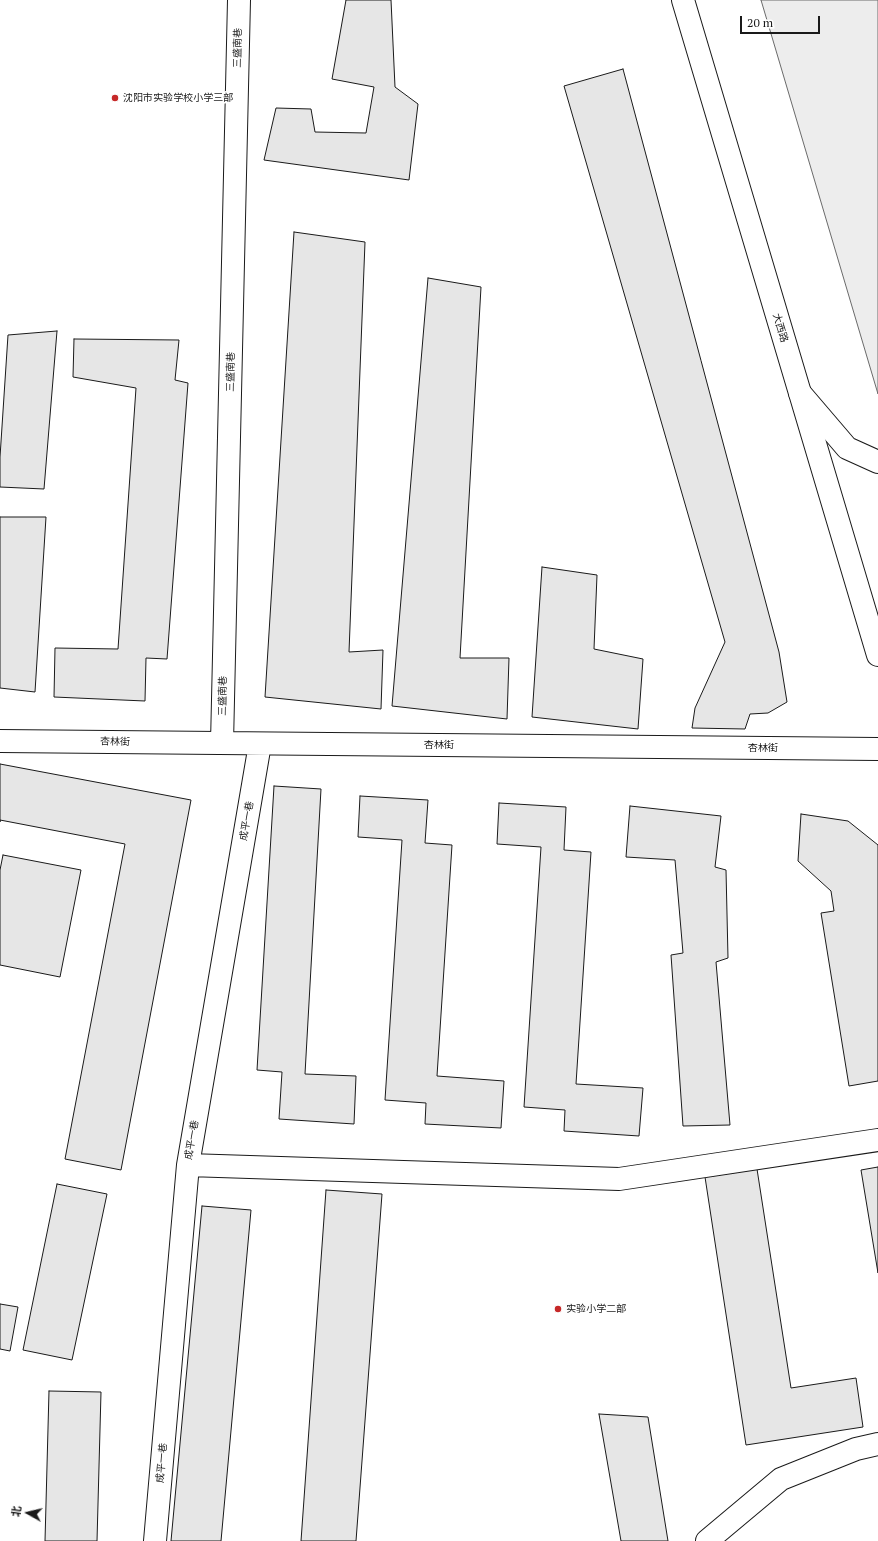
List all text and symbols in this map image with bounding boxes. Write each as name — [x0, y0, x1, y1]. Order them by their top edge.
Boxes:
scale bar — [742, 8, 822, 34]
text: 20 m — [747, 15, 773, 30]
street label: 三盛南巷 — [232, 28, 244, 68]
place label: 沈阳市实验学校小学三部 — [123, 92, 233, 104]
marker: 沈阳市实验学校小学三部 — [110, 93, 120, 103]
street label: 大西路 — [770, 312, 790, 344]
street label: 三盛南巷 — [225, 352, 237, 392]
street label: 三盛南巷 — [217, 676, 229, 716]
street label: 杏林街 — [100, 736, 130, 748]
street label: 杏林街 — [424, 739, 454, 751]
street label: 杏林街 — [748, 742, 778, 754]
street label: 成平一巷 — [238, 800, 256, 842]
street label: 成平一巷 — [183, 1119, 201, 1161]
place label: 实验小学二部 — [566, 1303, 626, 1315]
marker: 实验小学二部 — [553, 1304, 563, 1314]
street label: 成平一巷 — [154, 1443, 170, 1483]
north arrow — [8, 1493, 48, 1533]
text: 北 — [8, 1505, 24, 1518]

